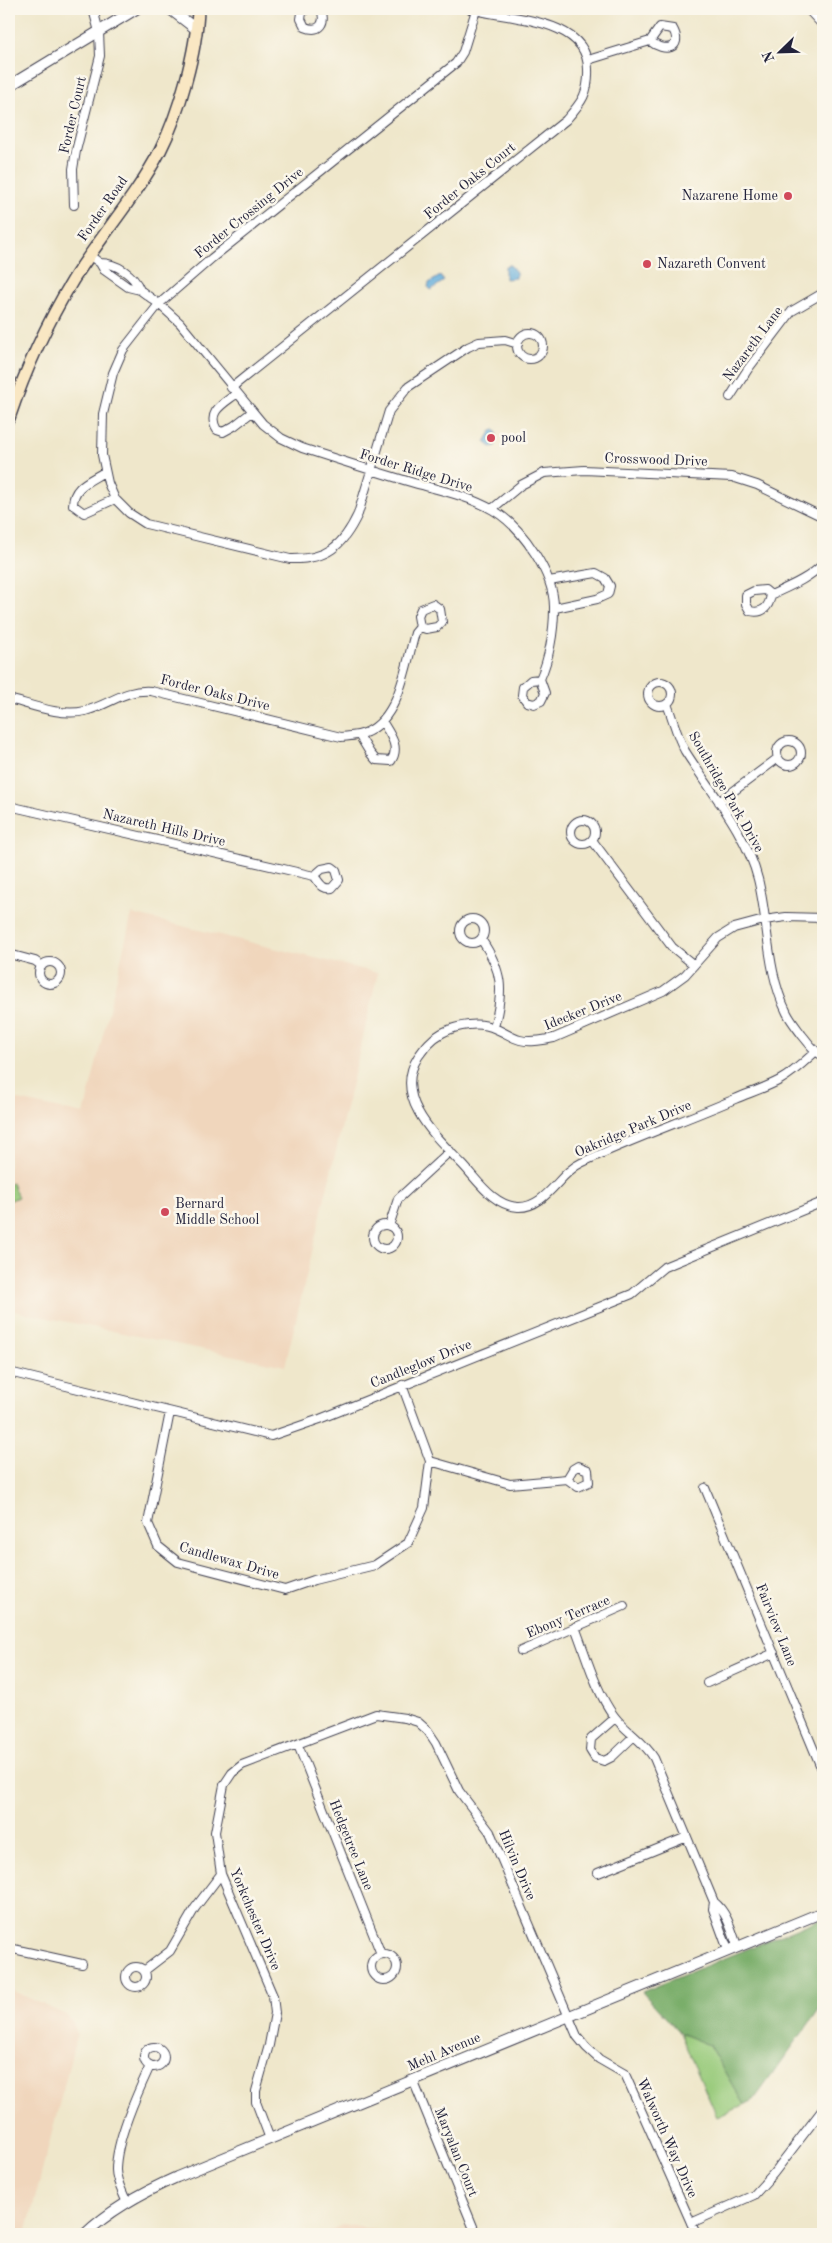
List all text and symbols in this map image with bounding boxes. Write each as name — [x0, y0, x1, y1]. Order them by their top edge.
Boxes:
north arrow — [754, 28, 804, 78]
text: N — [760, 49, 777, 64]
street label: Forder Court — [57, 75, 89, 155]
street label: Forder Oaks Court — [422, 140, 518, 222]
street label: Forder Crossing Drive — [192, 165, 306, 261]
street label: Forder Road — [76, 174, 130, 244]
place label: Nazarene Home — [682, 189, 778, 203]
marker: Nazarene Home — [782, 190, 794, 202]
place label: Nazareth Convent — [657, 257, 766, 271]
marker: Nazareth Convent — [641, 258, 653, 270]
street label: Nazareth Lane — [720, 304, 786, 384]
place label: pool — [501, 431, 526, 445]
marker: pool — [485, 432, 497, 444]
street label: Forder Ridge Drive — [358, 447, 474, 495]
street label: Crosswood Drive — [604, 451, 708, 469]
street label: Forder Oaks Drive — [159, 673, 271, 713]
street label: Southridge Park Drive — [686, 729, 766, 855]
street label: Nazareth Hills Drive — [101, 807, 227, 849]
street label: Idecker Drive — [542, 989, 624, 1033]
street label: Oakridge Park Drive — [573, 1098, 693, 1160]
place label: Bernard Middle School — [175, 1197, 260, 1227]
marker: Bernard Middle School — [159, 1206, 171, 1218]
street label: Candleglow Drive — [368, 1337, 474, 1391]
street label: Candlewax Drive — [177, 1540, 281, 1582]
street label: Fairview Lane — [753, 1582, 799, 1668]
street label: Ebony Terrace — [524, 1593, 612, 1641]
street label: Hedgetree Lane — [326, 1798, 376, 1892]
street label: Hilvin Drive — [496, 1828, 538, 1902]
street label: Yorkchester Drive — [227, 1866, 283, 1972]
street label: Mehl Avenue — [405, 2030, 483, 2074]
street label: Walworth Way Drive — [634, 2076, 700, 2200]
street label: Maryalan Court — [432, 2105, 480, 2199]

